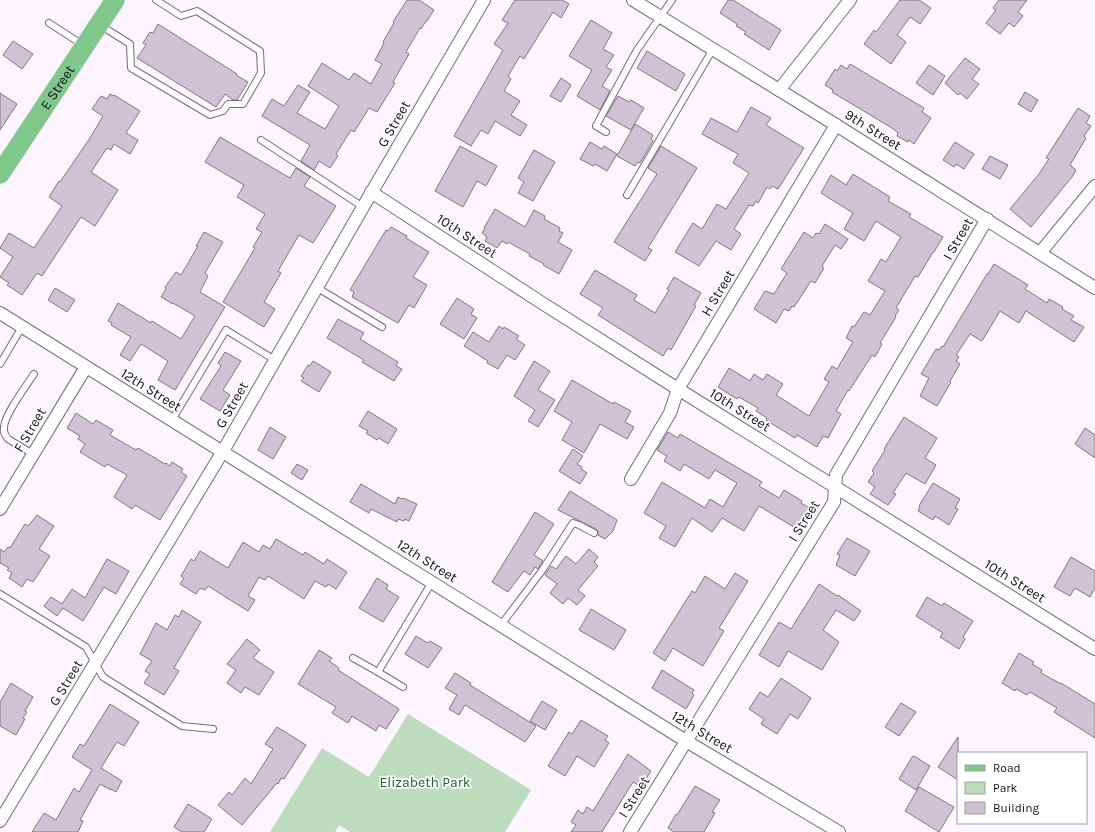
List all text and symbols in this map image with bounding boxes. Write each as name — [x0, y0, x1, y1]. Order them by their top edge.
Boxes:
street label: E Street — [37, 62, 78, 113]
street label: G Street — [374, 98, 414, 150]
street label: 9th Street — [842, 106, 904, 154]
street label: 10th Street — [434, 210, 500, 262]
street label: I Street — [939, 215, 977, 263]
street label: H Street — [698, 267, 738, 319]
street label: 12th Street — [118, 365, 184, 415]
street label: G Street — [212, 379, 252, 431]
street label: 10th Street — [706, 385, 774, 435]
street label: F Street — [10, 405, 50, 455]
street label: I Street — [785, 497, 823, 545]
street label: 12th Street — [394, 536, 460, 586]
street label: 10th Street — [981, 556, 1049, 606]
street label: G Street — [46, 657, 86, 709]
street label: 12th Street — [668, 707, 736, 757]
legend — [957, 752, 1087, 824]
text: Road — [993, 761, 1021, 775]
street label: I Street — [615, 773, 653, 821]
park label: Elizabeth Park — [379, 774, 471, 791]
text: Park — [993, 781, 1018, 795]
text: Building — [993, 801, 1040, 815]

